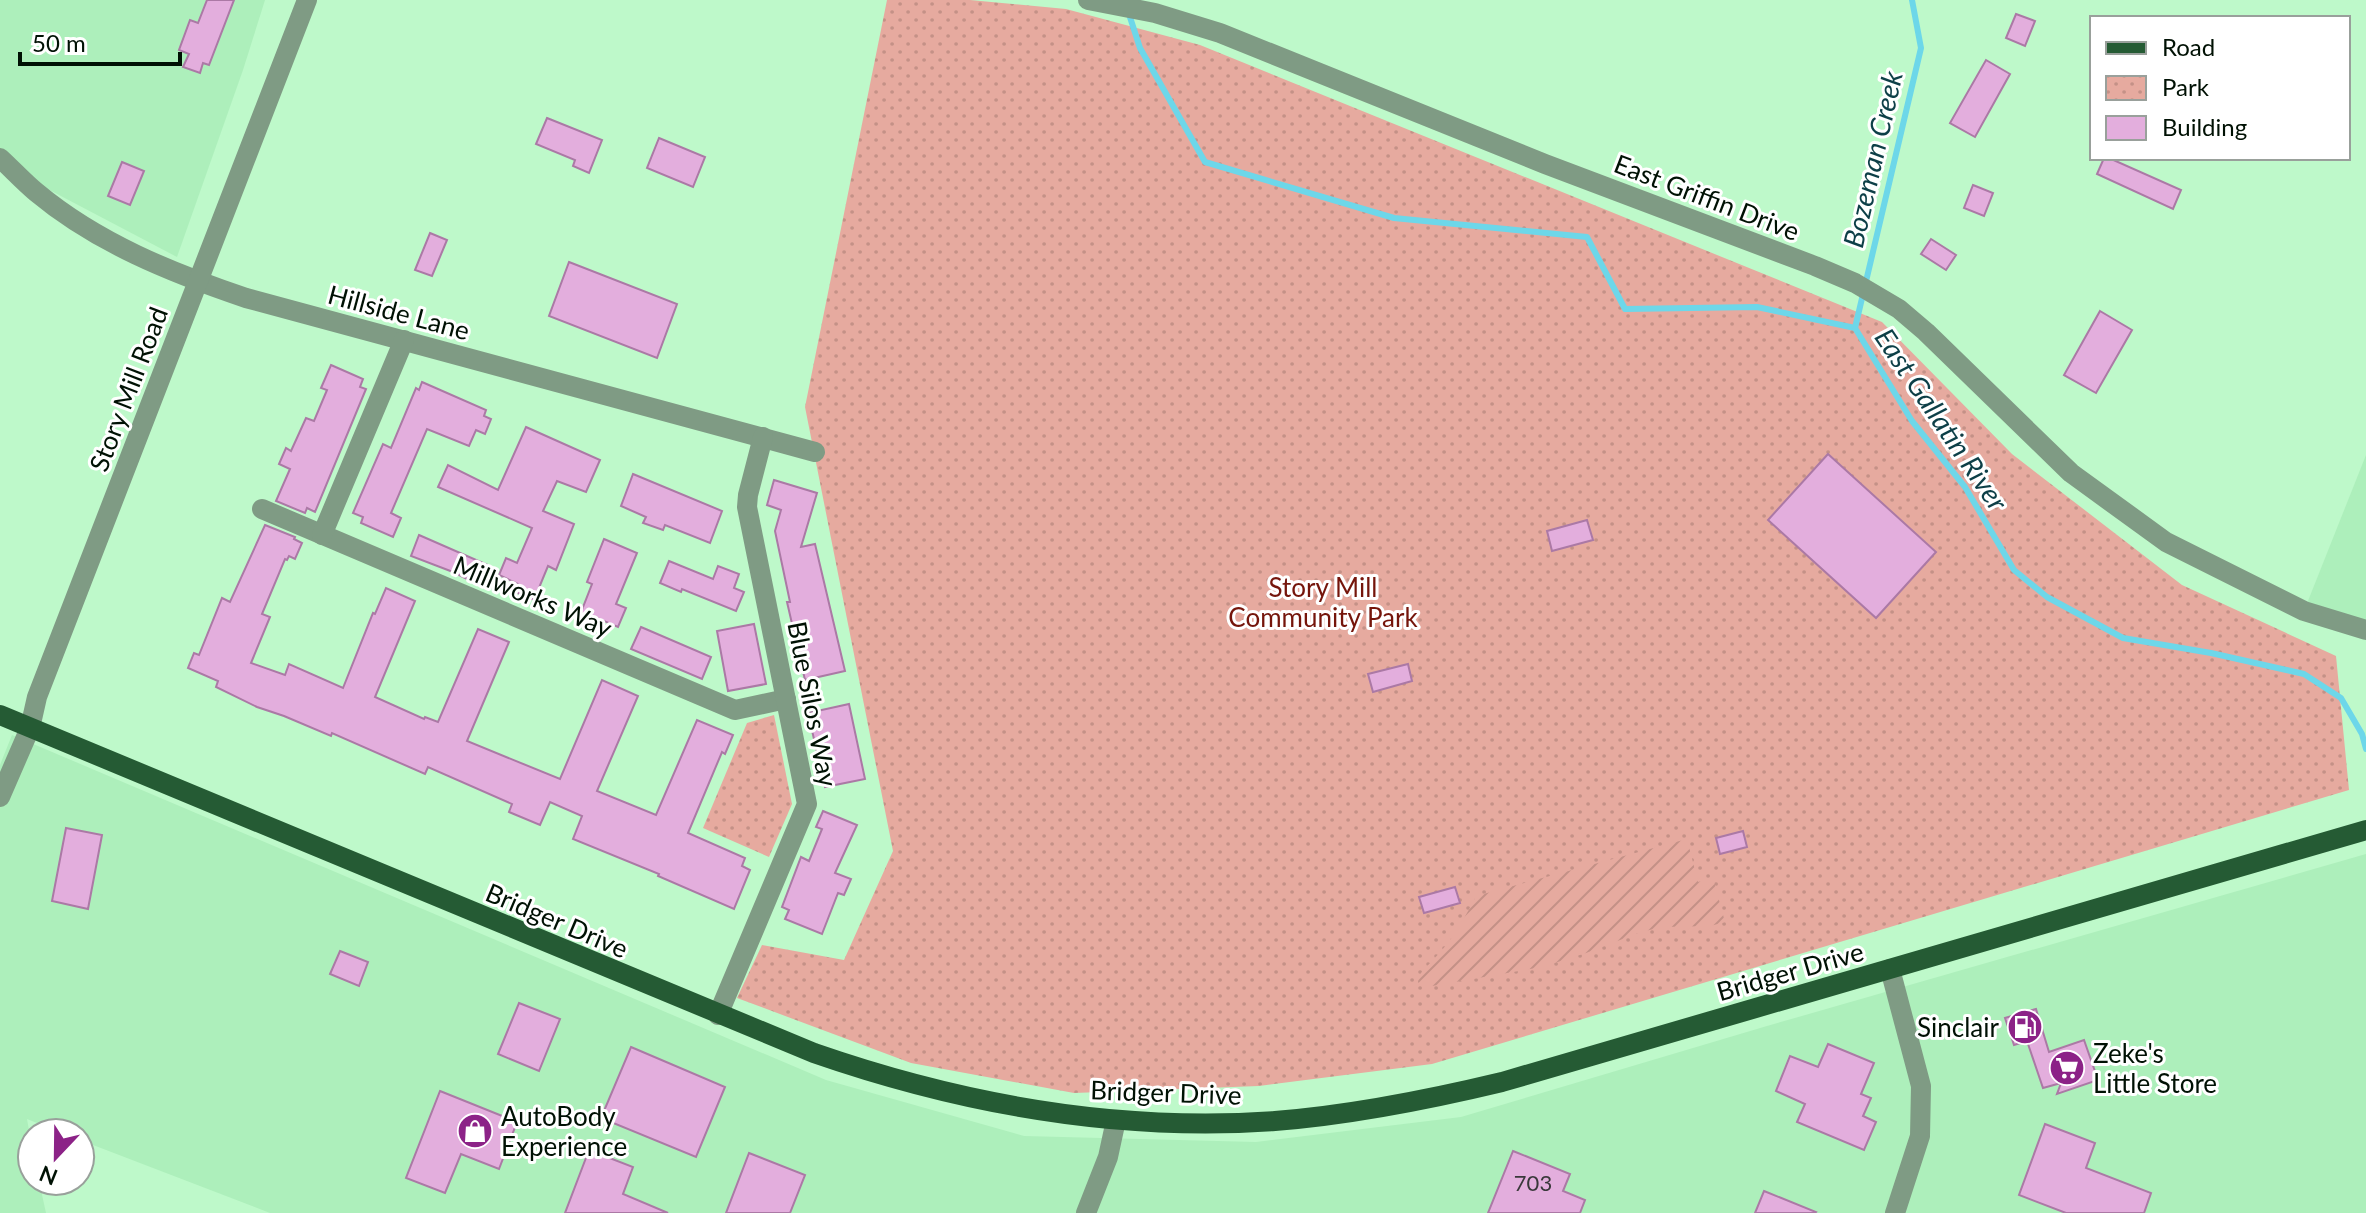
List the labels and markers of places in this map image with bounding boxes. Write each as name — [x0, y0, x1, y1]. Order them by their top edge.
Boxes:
fuel station icon: Sinclair — [2006, 1008, 2044, 1046]
place label: Sinclair — [1917, 1011, 2000, 1043]
place label: Zeke's Little Store — [2093, 1037, 2217, 1099]
supermarket icon: Zeke's Little Store — [2048, 1049, 2086, 1087]
place label: AutoBody Experience — [501, 1100, 627, 1162]
shop icon: AutoBody Experience — [456, 1112, 494, 1150]

